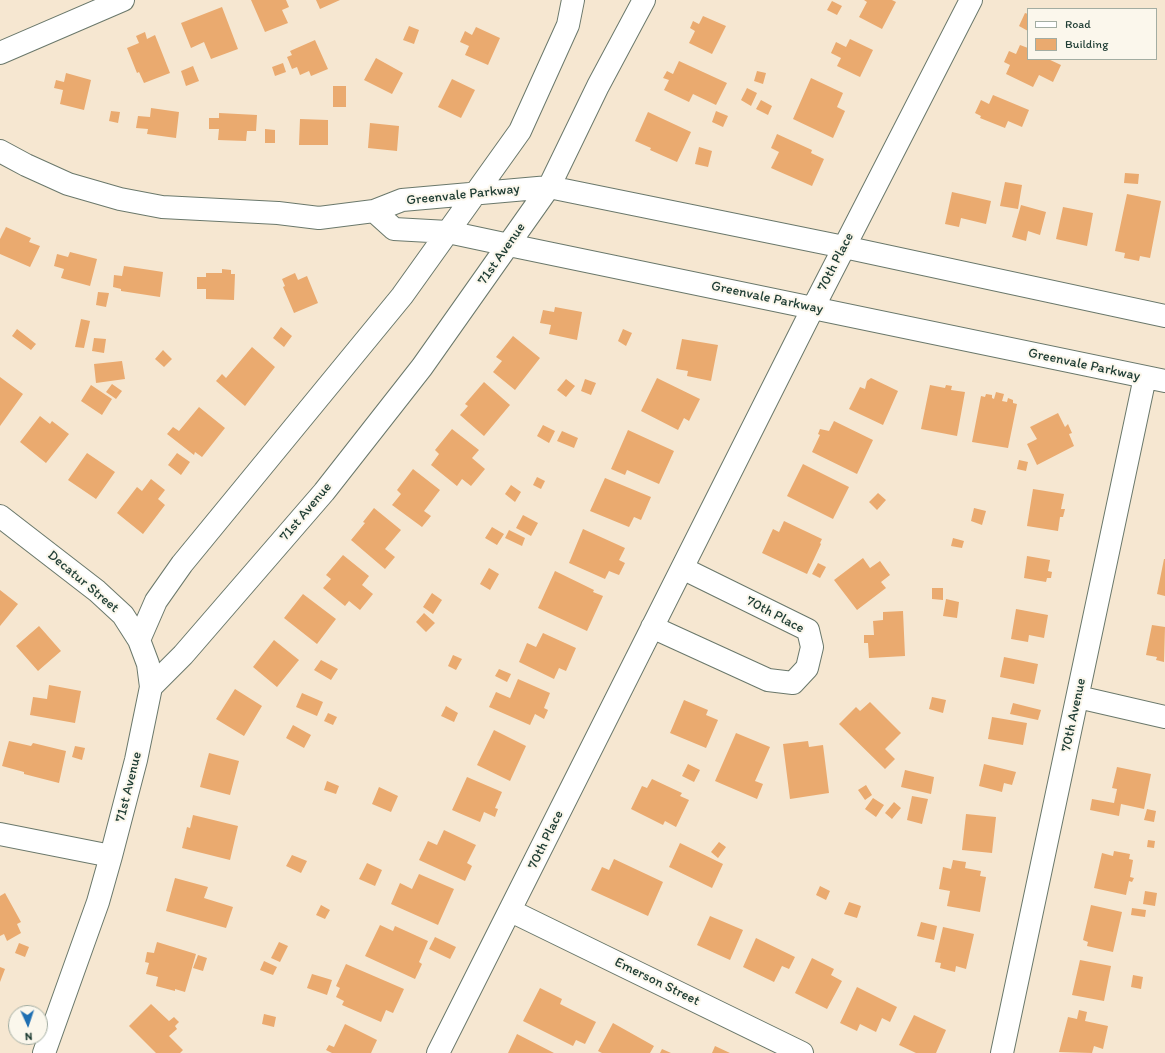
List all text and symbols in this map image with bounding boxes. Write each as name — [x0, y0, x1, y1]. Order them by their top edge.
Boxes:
legend — [1027, 8, 1157, 60]
text: Road — [1065, 17, 1091, 31]
text: Building — [1065, 37, 1108, 51]
street label: Greenvale Parkway — [405, 181, 521, 209]
street label: 71st Avenue — [475, 220, 529, 288]
street label: 70th Place — [814, 230, 858, 294]
street label: Greenvale Parkway — [709, 278, 825, 318]
street label: Greenvale Parkway — [1026, 345, 1142, 385]
street label: 71st Avenue — [276, 479, 336, 545]
street label: Decatur Street — [44, 547, 122, 617]
street label: 70th Place — [743, 593, 807, 637]
street label: 70th Avenue — [1058, 677, 1090, 753]
street label: 71st Avenue — [112, 750, 146, 824]
street label: 70th Place — [525, 808, 567, 872]
street label: Emerson Street — [612, 954, 702, 1010]
north arrow — [8, 1005, 48, 1045]
text: N — [25, 1030, 33, 1043]

